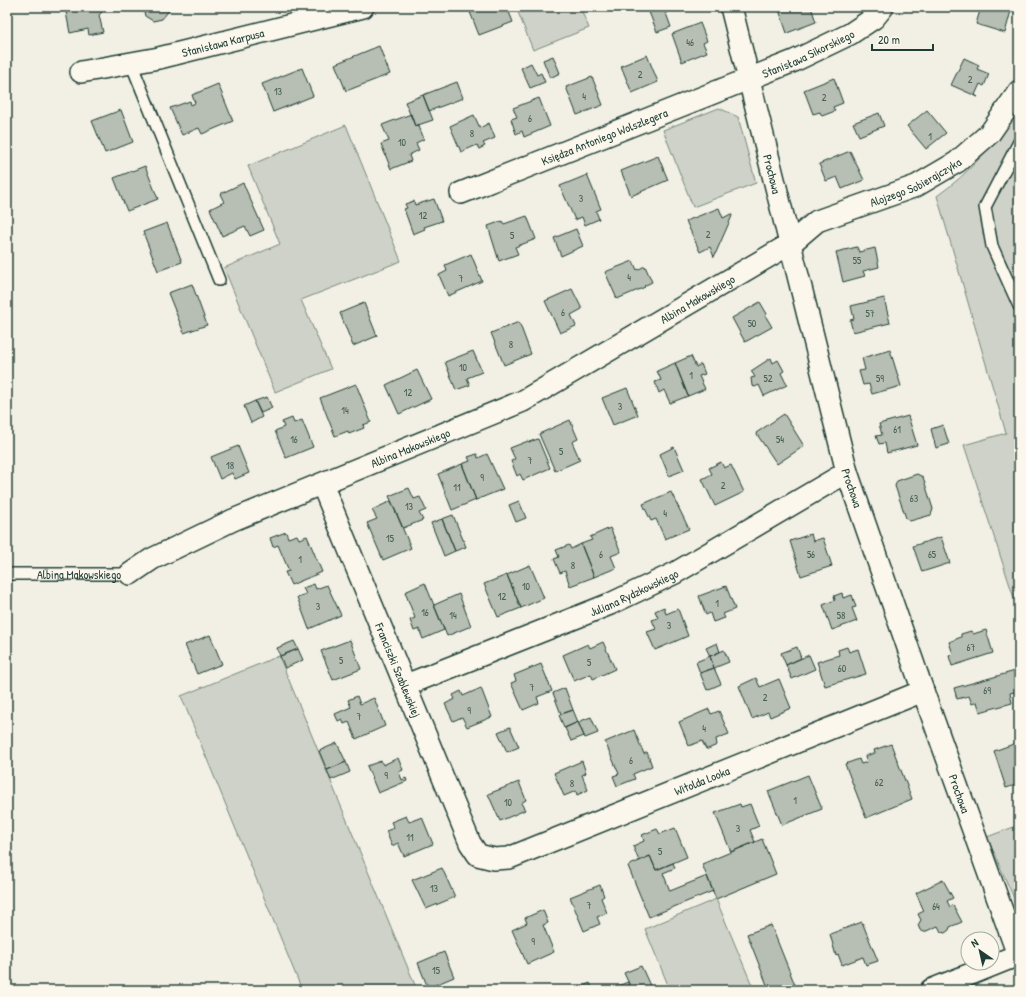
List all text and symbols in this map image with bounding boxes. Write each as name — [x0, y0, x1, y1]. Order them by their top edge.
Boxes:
street label: Stanisława Karpusa — [180, 24, 266, 61]
street label: Stanisława Sikorskiego — [759, 25, 858, 81]
scale bar — [872, 26, 933, 52]
text: 20 m — [878, 31, 900, 48]
house number: 46 — [686, 36, 694, 49]
house number: 2 — [638, 68, 643, 81]
house number: 2 — [968, 73, 973, 86]
house number: 13 — [274, 85, 283, 98]
house number: 4 — [582, 90, 586, 103]
house number: 2 — [822, 91, 827, 104]
street label: Księdza Antoniego Wolszlegera — [538, 103, 670, 169]
house number: 6 — [528, 112, 532, 125]
house number: 8 — [470, 127, 474, 140]
house number: 1 — [928, 130, 932, 143]
house number: 10 — [398, 136, 407, 149]
street label: Prochowa — [760, 152, 786, 196]
street label: Alojzego Sobierajczyka — [867, 154, 965, 210]
house number: 3 — [579, 192, 584, 205]
house number: 12 — [419, 209, 427, 222]
house number: 2 — [706, 228, 711, 241]
house number: 5 — [510, 229, 515, 242]
house number: 55 — [853, 254, 862, 267]
street label: Albina Makowskiego — [657, 270, 738, 327]
house number: 4 — [627, 271, 631, 284]
house number: 7 — [459, 272, 464, 285]
house number: 6 — [561, 306, 565, 319]
house number: 57 — [865, 307, 875, 320]
house number: 50 — [748, 317, 757, 330]
house number: 8 — [509, 338, 513, 351]
house number: 10 — [459, 361, 468, 374]
house number: 1 — [689, 369, 693, 382]
house number: 52 — [764, 372, 773, 385]
house number: 59 — [876, 372, 884, 385]
house number: 12 — [404, 386, 412, 399]
house number: 3 — [618, 400, 623, 413]
house number: 14 — [341, 404, 349, 417]
street label: Albina Makowskiego — [368, 423, 452, 471]
house number: 61 — [893, 423, 901, 436]
house number: 16 — [290, 433, 298, 446]
house number: 54 — [776, 433, 784, 446]
house number: 5 — [559, 445, 564, 458]
house number: 7 — [528, 454, 533, 467]
house number: 18 — [226, 459, 234, 472]
street label: Prochowa — [838, 467, 867, 510]
house number: 9 — [480, 471, 484, 484]
house number: 2 — [721, 479, 726, 492]
house number: 11 — [453, 481, 461, 494]
house number: 63 — [910, 492, 919, 505]
house number: 13 — [405, 500, 414, 513]
house number: 4 — [663, 507, 667, 520]
house number: 15 — [386, 532, 395, 545]
house number: 6 — [599, 548, 603, 561]
house number: 56 — [807, 548, 815, 561]
house number: 65 — [928, 548, 937, 561]
house number: 1 — [298, 553, 302, 566]
house number: 8 — [571, 559, 575, 572]
street label: Juliana Rydzkowskiego — [587, 564, 681, 620]
street label: Albina Makowskiego — [37, 566, 121, 583]
house number: 10 — [522, 580, 531, 593]
house number: 12 — [498, 590, 506, 603]
house number: 1 — [715, 597, 719, 610]
house number: 3 — [316, 600, 321, 613]
house number: 16 — [421, 606, 429, 619]
house number: 14 — [449, 609, 457, 622]
house number: 58 — [837, 609, 845, 622]
street label: Franciszki Szablewskiej — [371, 619, 426, 720]
house number: 3 — [667, 619, 672, 632]
house number: 67 — [967, 641, 976, 654]
house number: 5 — [339, 654, 344, 667]
house number: 5 — [587, 656, 592, 669]
house number: 60 — [838, 662, 847, 675]
house number: 7 — [530, 681, 535, 694]
house number: 69 — [983, 684, 991, 697]
house number: 2 — [763, 691, 768, 704]
house number: 9 — [467, 704, 471, 717]
house number: 7 — [357, 710, 362, 723]
house number: 4 — [702, 722, 706, 735]
house number: 6 — [629, 754, 633, 767]
street label: Witolda Looka — [671, 761, 732, 799]
house number: 9 — [384, 769, 388, 782]
street label: Prochowa — [945, 772, 975, 816]
house number: 62 — [875, 776, 884, 789]
house number: 8 — [570, 777, 574, 790]
house number: 1 — [793, 794, 797, 807]
house number: 10 — [504, 796, 513, 809]
house number: 3 — [736, 822, 741, 835]
house number: 11 — [406, 831, 414, 844]
house number: 5 — [658, 845, 663, 858]
house number: 13 — [430, 882, 439, 895]
house number: 7 — [587, 899, 592, 912]
house number: 64 — [932, 900, 940, 913]
north arrow — [960, 931, 1000, 971]
house number: 9 — [531, 935, 535, 948]
text: N — [968, 935, 981, 950]
house number: 15 — [432, 964, 441, 977]

